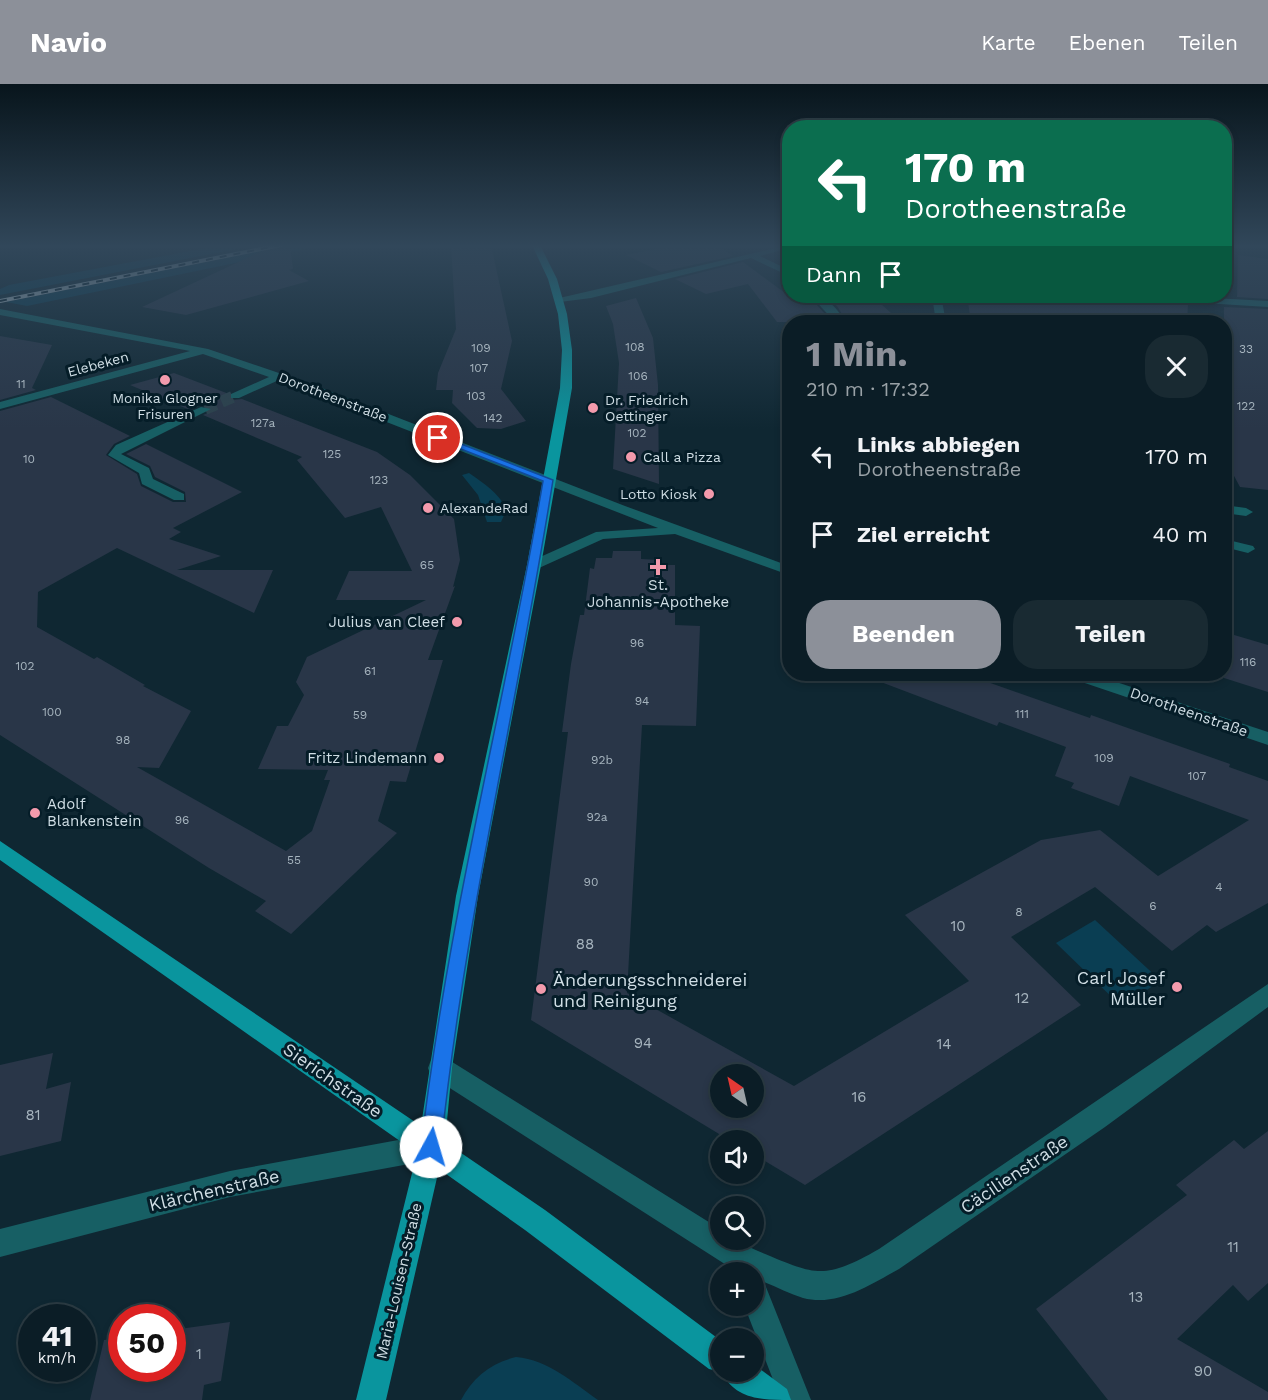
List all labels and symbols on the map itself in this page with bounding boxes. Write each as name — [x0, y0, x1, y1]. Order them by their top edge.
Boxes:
house number: 108 — [625, 340, 645, 354]
house number: 109 — [471, 341, 491, 355]
house number: 33 — [1239, 342, 1253, 356]
street label: Elebeken — [66, 348, 130, 380]
house number: 107 — [470, 361, 489, 375]
street label: Dorotheenstraße — [276, 369, 390, 425]
house number: 106 — [628, 369, 648, 383]
marker: Monika Glogner Frisuren — [158, 373, 172, 387]
house number: 11 — [16, 377, 26, 391]
house number: 103 — [467, 389, 485, 403]
place label: Monika Glogner Frisuren — [112, 390, 218, 422]
place label: Dr. Friedrich Oettinger — [605, 392, 688, 424]
house number: 122 — [1237, 399, 1255, 413]
marker: Dr. Friedrich Oettinger — [586, 401, 600, 415]
house number: 142 — [483, 411, 503, 425]
pin — [412, 412, 463, 463]
house number: 127a — [251, 416, 276, 430]
house number: 102 — [627, 426, 647, 440]
house number: 125 — [323, 447, 341, 461]
place label: Call a Pizza — [643, 449, 721, 465]
marker: Call a Pizza — [624, 450, 638, 464]
house number: 10 — [23, 452, 35, 466]
house number: 123 — [370, 473, 388, 487]
place label: Lotto Kiosk — [620, 486, 697, 502]
marker: Lotto Kiosk — [702, 487, 716, 501]
place label: AlexandeRad — [440, 500, 528, 516]
marker: AlexandeRad — [421, 501, 435, 515]
house number: 65 — [420, 558, 434, 572]
marker: St. Johannis-Apotheke — [651, 560, 665, 574]
place label: St. Johannis-Apotheke — [587, 576, 729, 611]
place label: Julius van Cleef — [328, 613, 445, 631]
marker: Julius van Cleef — [450, 615, 464, 629]
house number: 96 — [630, 636, 644, 650]
house number: 116 — [1240, 655, 1256, 669]
house number: 102 — [15, 659, 35, 673]
house number: 61 — [364, 664, 376, 678]
street label: Dorotheenstraße — [1128, 683, 1250, 741]
house number: 94 — [635, 694, 649, 708]
house number: 100 — [42, 705, 62, 719]
house number: 111 — [1015, 707, 1029, 721]
house number: 59 — [353, 708, 367, 722]
house number: 98 — [116, 733, 130, 747]
place label: Fritz Lindemann — [307, 749, 427, 767]
marker: Fritz Lindemann — [432, 751, 446, 765]
house number: 109 — [1094, 751, 1114, 765]
house number: 92b — [591, 753, 613, 767]
house number: 107 — [1188, 769, 1207, 783]
place label: Adolf Blankenstein — [47, 795, 141, 830]
marker: Adolf Blankenstein — [28, 806, 42, 820]
house number: 92a — [586, 810, 608, 824]
house number: 96 — [175, 813, 189, 827]
house number: 55 — [287, 853, 301, 867]
house number: 90 — [584, 875, 598, 889]
house number: 4 — [1215, 880, 1223, 894]
house number: 6 — [1149, 899, 1157, 913]
house number: 8 — [1015, 905, 1023, 919]
house number: 10 — [950, 917, 966, 935]
house number: 88 — [576, 935, 594, 953]
place label: Carl Josef Müller — [1077, 967, 1165, 1009]
place label: Änderungsschneiderei und Reinigung — [553, 969, 747, 1011]
marker: Carl Josef Müller — [1170, 980, 1184, 994]
marker: Änderungsschneiderei und Reinigung — [534, 982, 548, 996]
house number: 12 — [1015, 989, 1029, 1007]
house number: 94 — [634, 1034, 652, 1052]
house number: 14 — [936, 1035, 952, 1053]
street label: Sierichstraße — [280, 1038, 386, 1122]
north arrow — [710, 1064, 764, 1118]
house number: 16 — [852, 1088, 866, 1106]
house number: 81 — [25, 1106, 41, 1124]
position arrow — [399, 1115, 463, 1179]
street label: Cäcilienstraße — [956, 1130, 1072, 1218]
street label: Klärchenstraße — [147, 1165, 281, 1215]
street label: Maria-Louisen-Straße — [372, 1201, 426, 1361]
house number: 11 — [1227, 1238, 1239, 1256]
house number: 13 — [1129, 1288, 1143, 1306]
speed limit sign: 50 — [108, 1304, 186, 1382]
house number: 1 — [196, 1345, 202, 1363]
house number: 90 — [1194, 1362, 1212, 1380]

